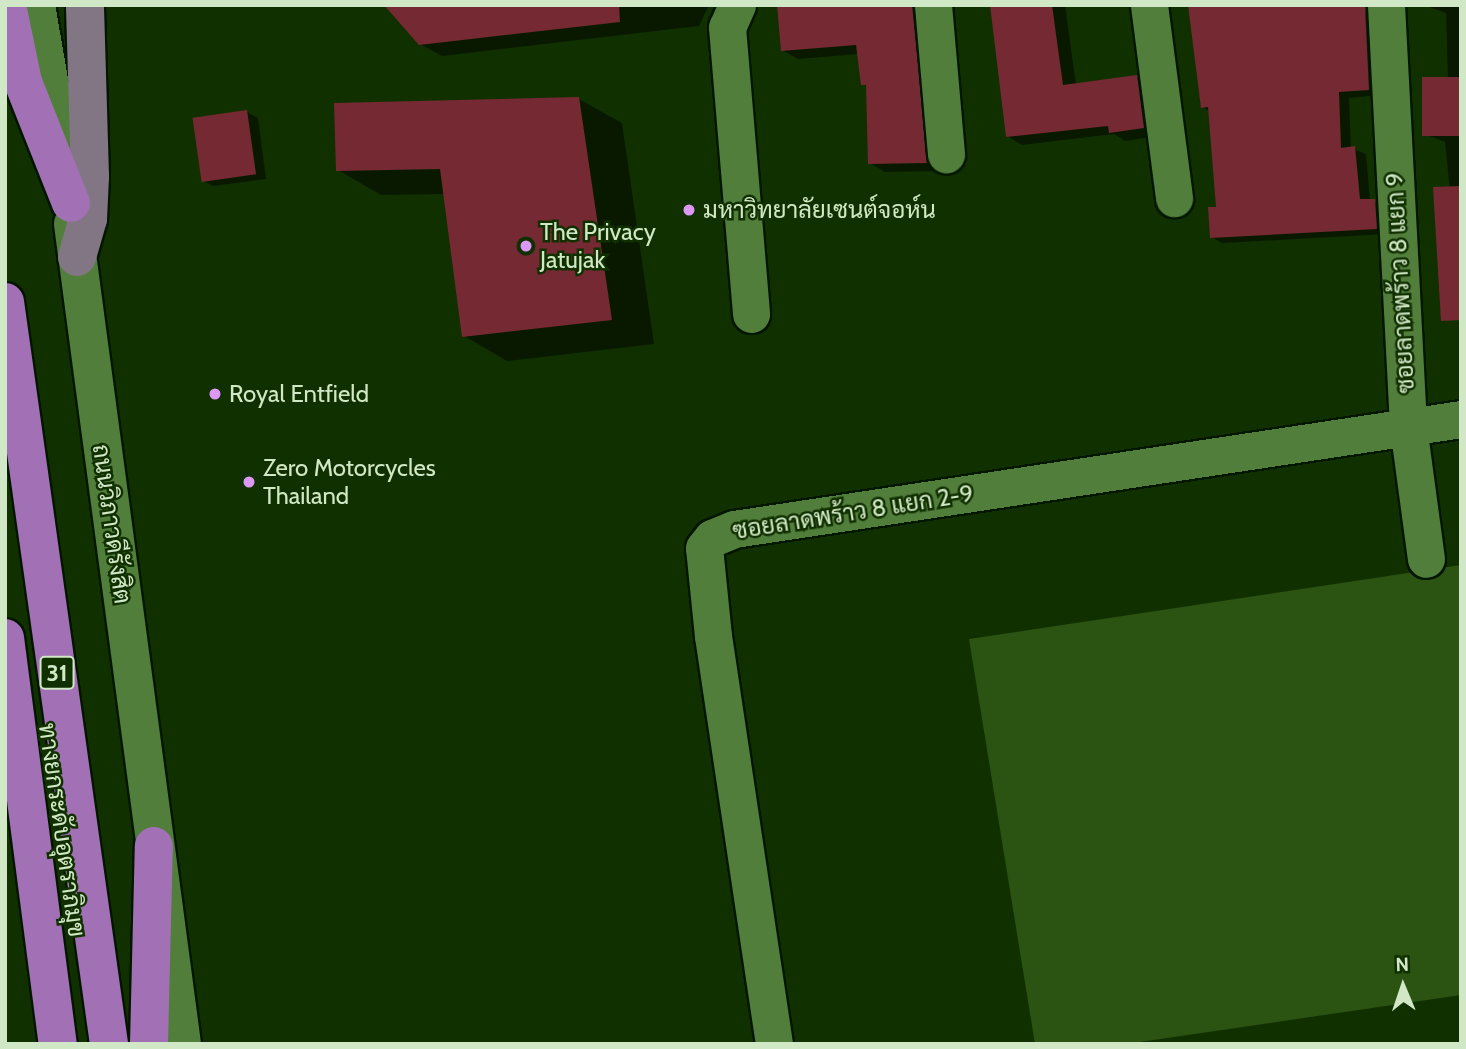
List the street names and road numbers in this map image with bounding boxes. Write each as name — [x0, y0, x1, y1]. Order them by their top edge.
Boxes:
street label: ซอยลาดพร้าว 8 แยก 9 — [1380, 172, 1420, 394]
street label: ถนนวิภาวดีรังสิต — [87, 442, 137, 606]
street label: ซอยลาดพร้าว 8 แยก 2-9 — [731, 479, 975, 545]
road number: 31 — [40, 653, 74, 692]
street label: ทางยกระดับอุตราภิมุข — [33, 721, 91, 939]

